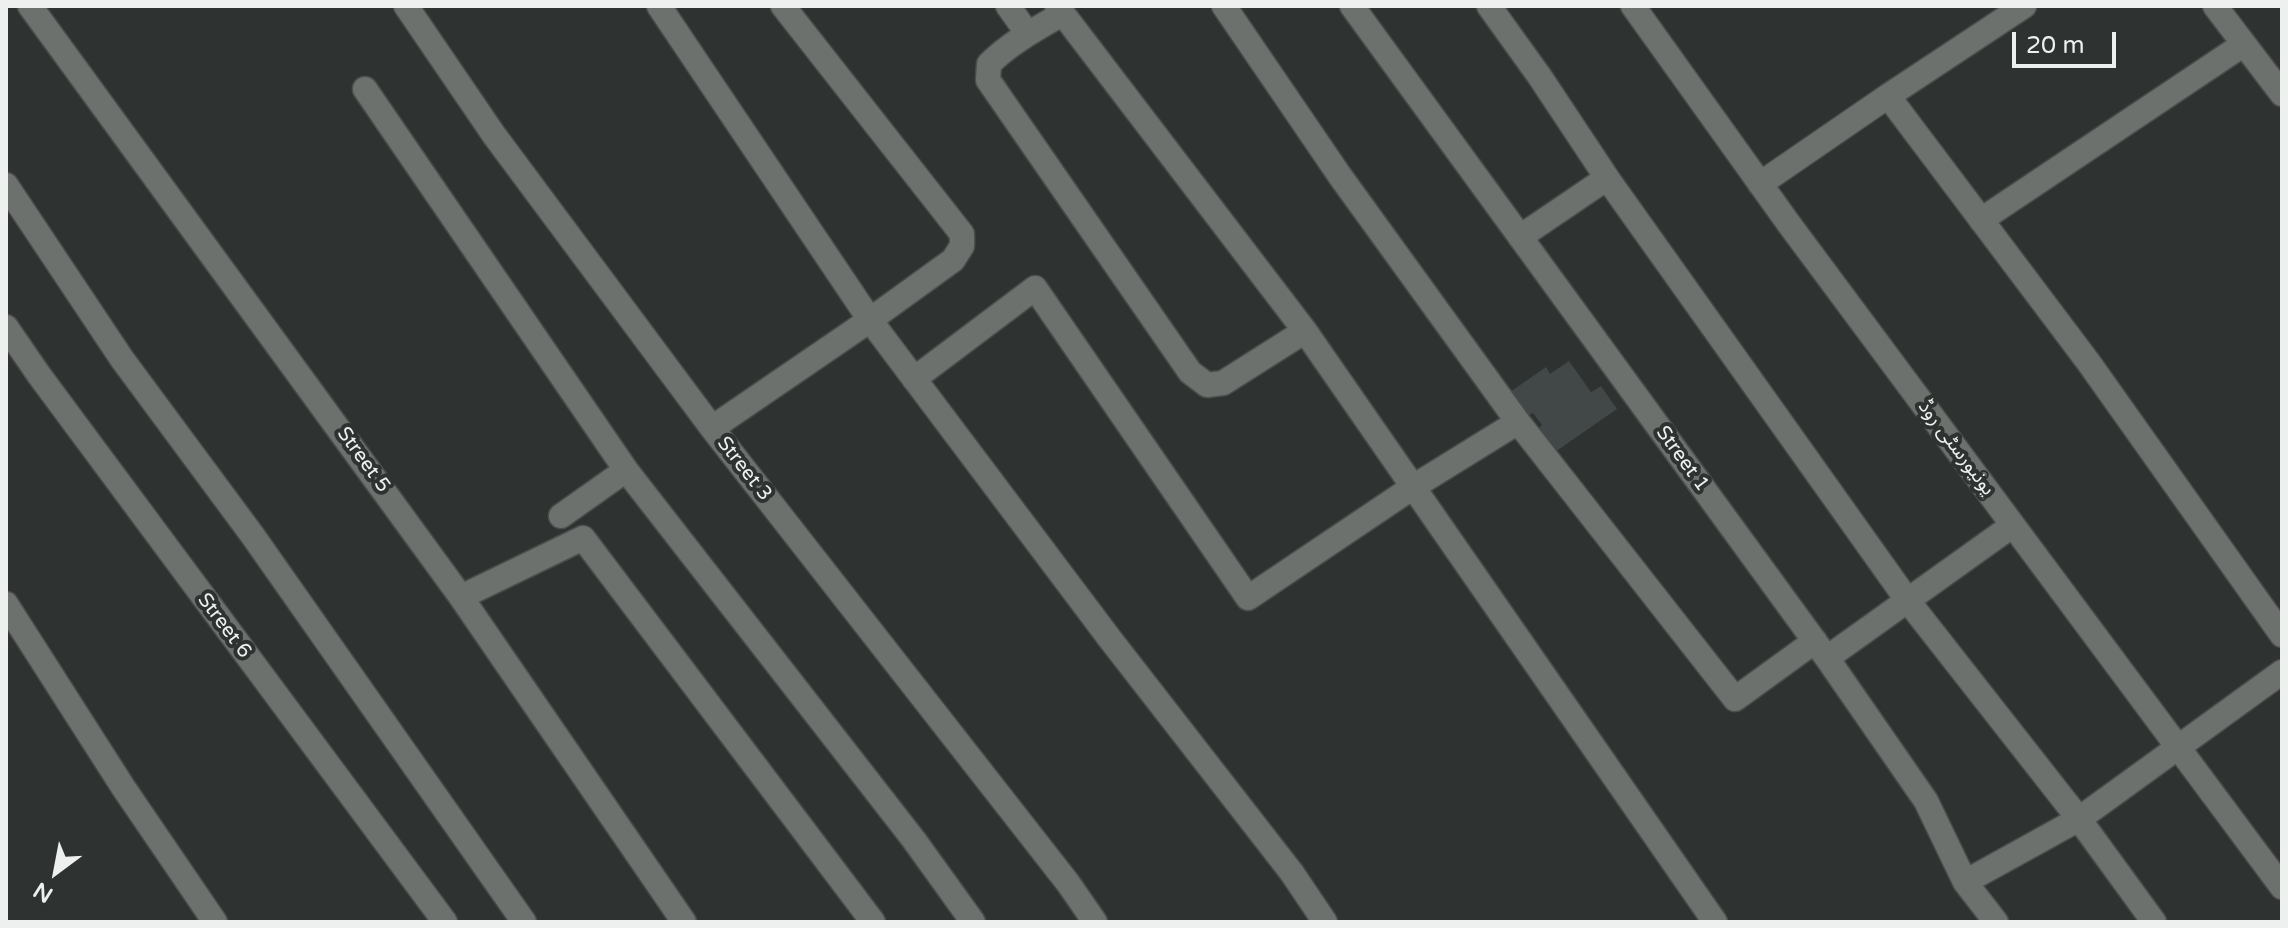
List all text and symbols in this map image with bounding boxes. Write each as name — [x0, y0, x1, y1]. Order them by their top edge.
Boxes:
scale bar — [2016, 16, 2120, 66]
text: 20 m — [2026, 31, 2084, 60]
street label: یونیورسٹی روڈ — [1912, 396, 2000, 500]
street label: Street 1 — [1650, 422, 1714, 496]
street label: Street 5 — [331, 423, 395, 497]
street label: Street 3 — [711, 432, 777, 506]
street label: Street 6 — [192, 589, 256, 663]
north arrow — [16, 832, 96, 912]
text: N — [29, 877, 58, 908]

